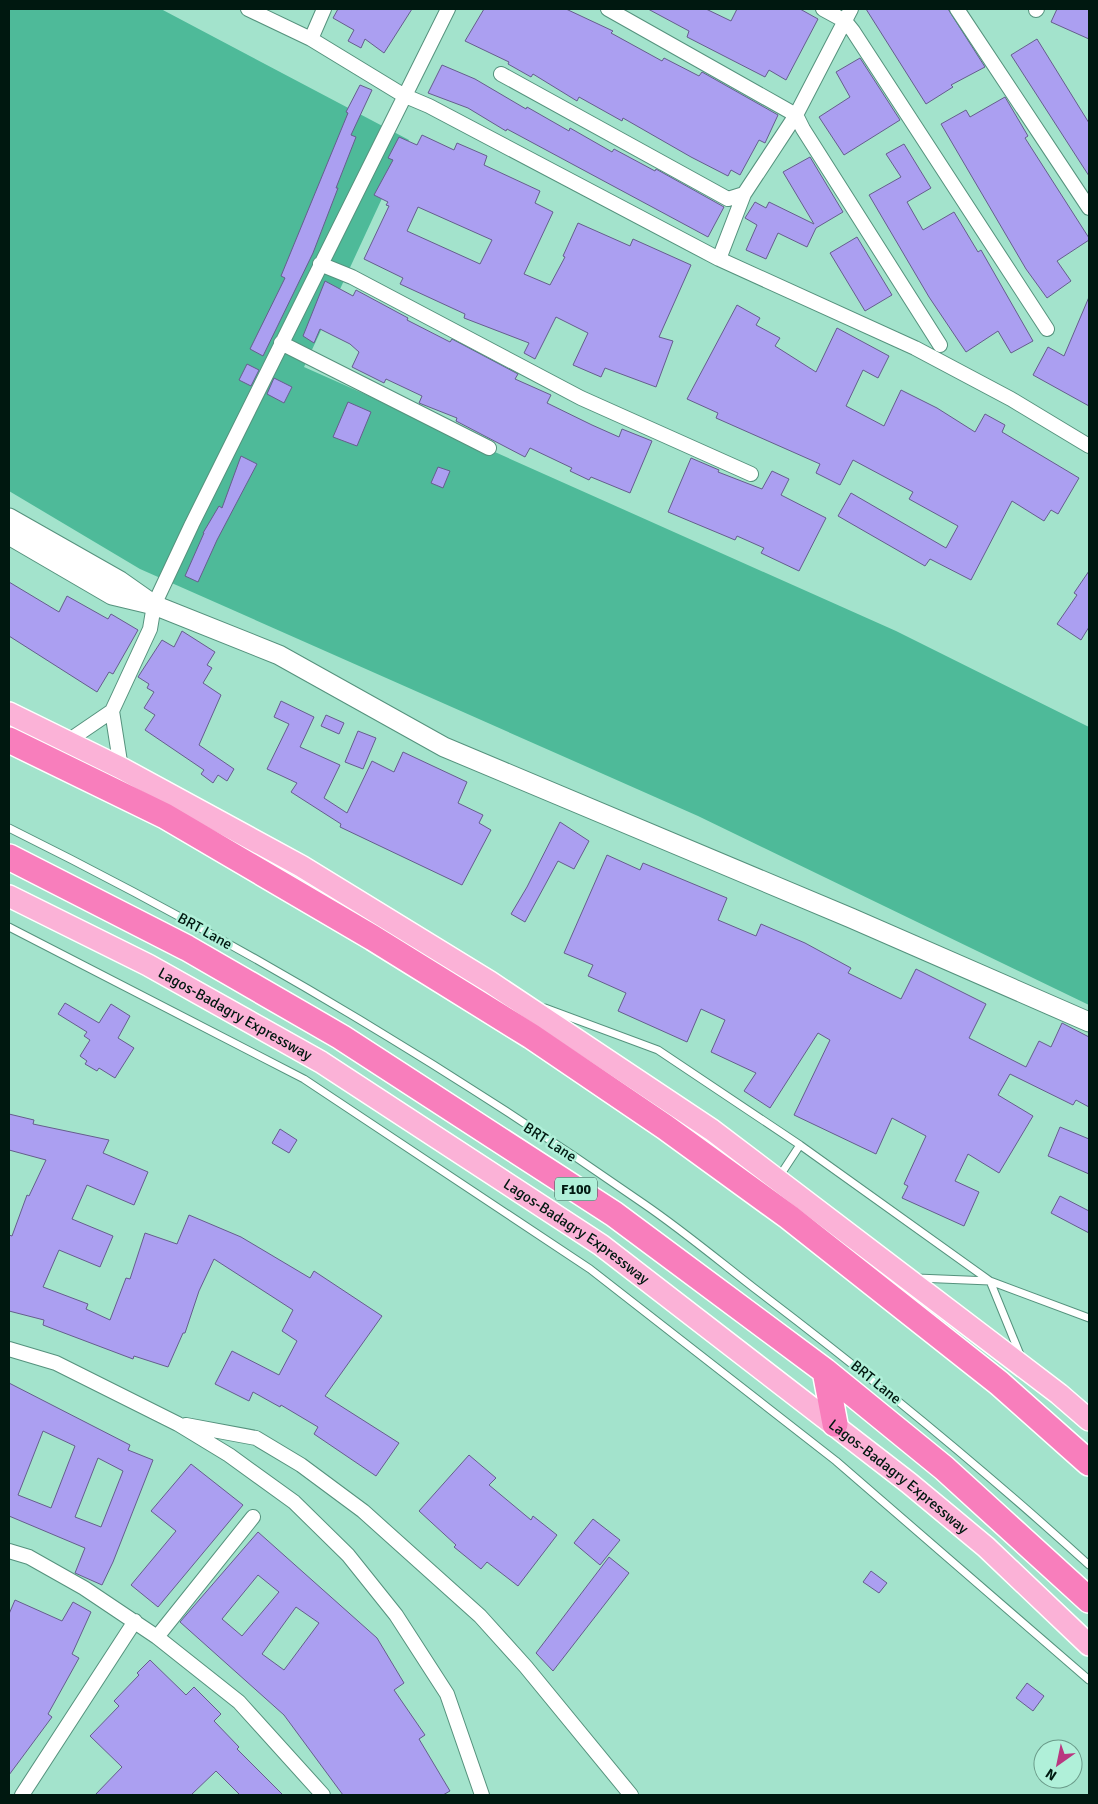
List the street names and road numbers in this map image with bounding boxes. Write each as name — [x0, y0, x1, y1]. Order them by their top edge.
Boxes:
street label: BRT Lane — [175, 909, 235, 953]
street label: Lagos-Badagry Expressway — [155, 964, 315, 1064]
street label: BRT Lane — [520, 1118, 580, 1166]
street label: Lagos-Badagry Expressway — [500, 1175, 653, 1288]
road number: F100 — [555, 1178, 597, 1200]
street label: BRT Lane — [847, 1356, 905, 1408]
street label: Lagos-Badagry Expressway — [825, 1415, 972, 1538]

